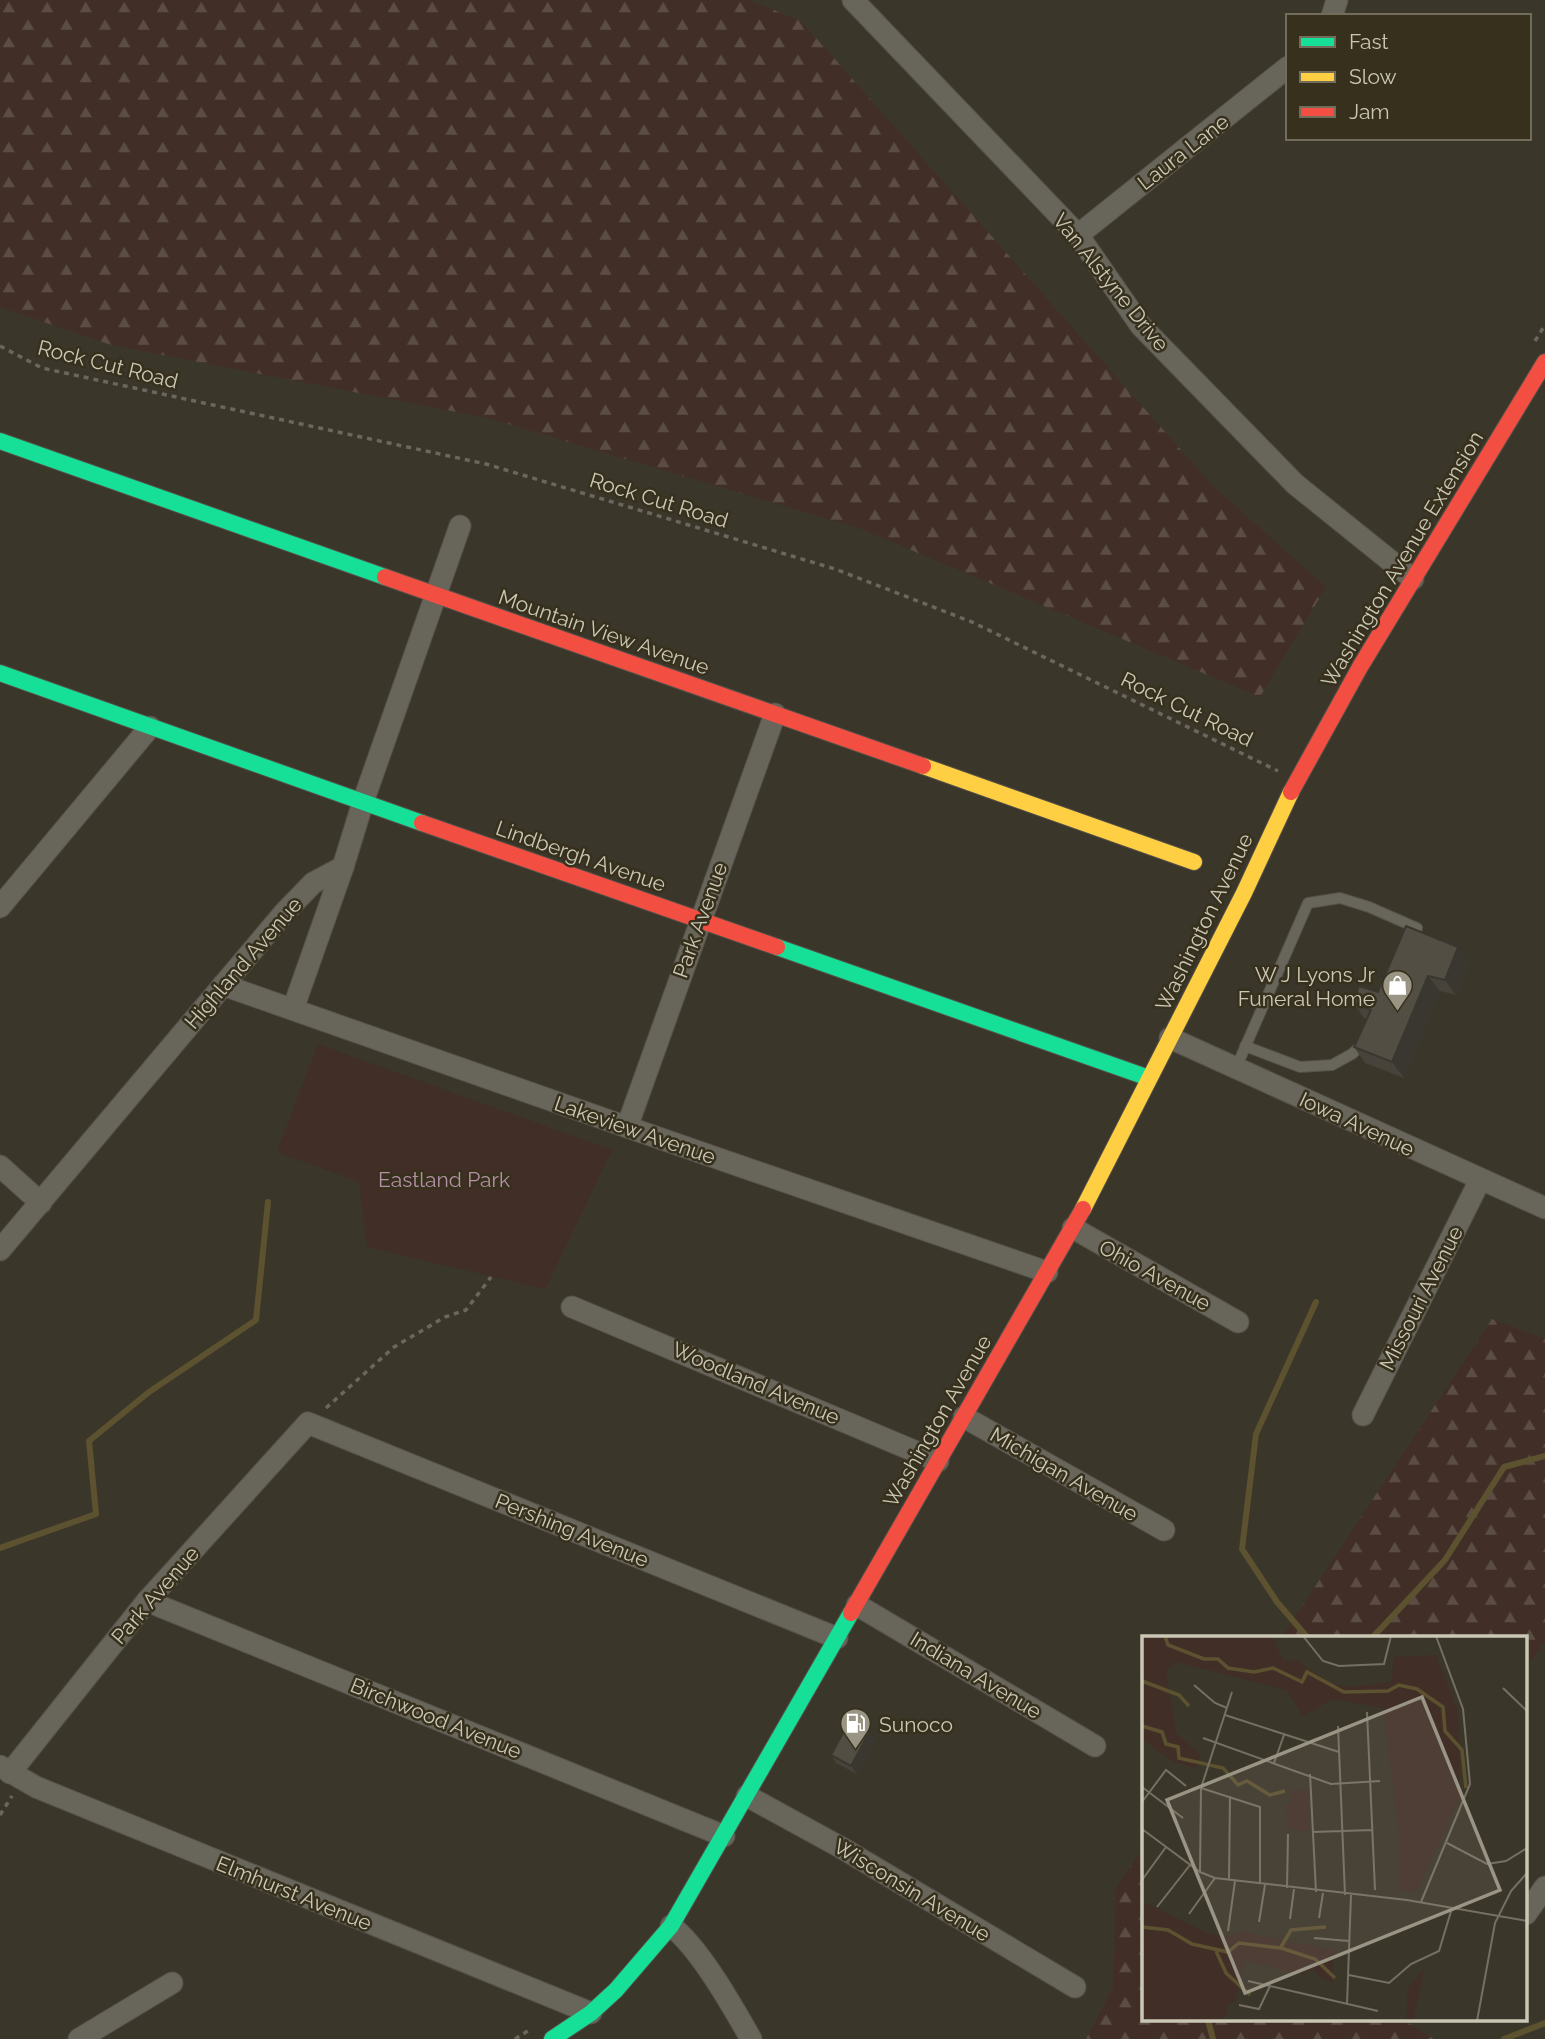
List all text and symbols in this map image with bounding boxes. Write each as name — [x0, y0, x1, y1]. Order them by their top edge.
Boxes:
legend — [1286, 14, 1531, 140]
text: Fast — [1349, 29, 1389, 54]
text: Slow — [1349, 64, 1397, 89]
text: Jam — [1349, 99, 1390, 124]
street label: Laura Lane — [1133, 109, 1233, 195]
street label: Van Alstyne Drive — [1048, 208, 1174, 356]
street label: Rock Cut Road — [35, 335, 181, 393]
street label: Washington Avenue Extension — [1316, 427, 1488, 691]
street label: Rock Cut Road — [587, 467, 731, 533]
street label: Mountain View Avenue — [495, 584, 713, 680]
street label: Rock Cut Road — [1117, 666, 1257, 752]
street label: Lindbergh Avenue — [493, 815, 669, 897]
street label: Washington Avenue — [1150, 829, 1258, 1015]
street label: Park Avenue — [668, 859, 732, 981]
street label: Highland Avenue — [179, 892, 307, 1034]
place label: W J Lyons Jr Funeral Home — [1238, 962, 1376, 1011]
shop icon: W J Lyons Jr Funeral Home — [1381, 969, 1415, 1013]
street label: Iowa Avenue — [1296, 1087, 1418, 1161]
street label: Lakeview Avenue — [551, 1091, 719, 1169]
park label: Eastland Park — [378, 1167, 510, 1192]
street label: Missouri Avenue — [1374, 1222, 1468, 1374]
street label: Ohio Avenue — [1095, 1234, 1215, 1316]
street label: Washington Avenue — [878, 1331, 996, 1511]
street label: Woodland Avenue — [669, 1336, 843, 1430]
street label: Michigan Avenue — [986, 1422, 1142, 1526]
street label: Pershing Avenue — [492, 1488, 652, 1572]
street label: Park Avenue — [106, 1541, 204, 1649]
street label: Indiana Avenue — [906, 1626, 1046, 1724]
inset map — [1142, 1636, 1528, 2022]
street label: Birchwood Avenue — [347, 1672, 525, 1764]
fuel station icon: Sunoco — [839, 1707, 873, 1751]
place label: Sunoco — [879, 1712, 953, 1737]
street label: Wisconsin Avenue — [829, 1833, 995, 1947]
street label: Elmhurst Avenue — [213, 1850, 375, 1936]

